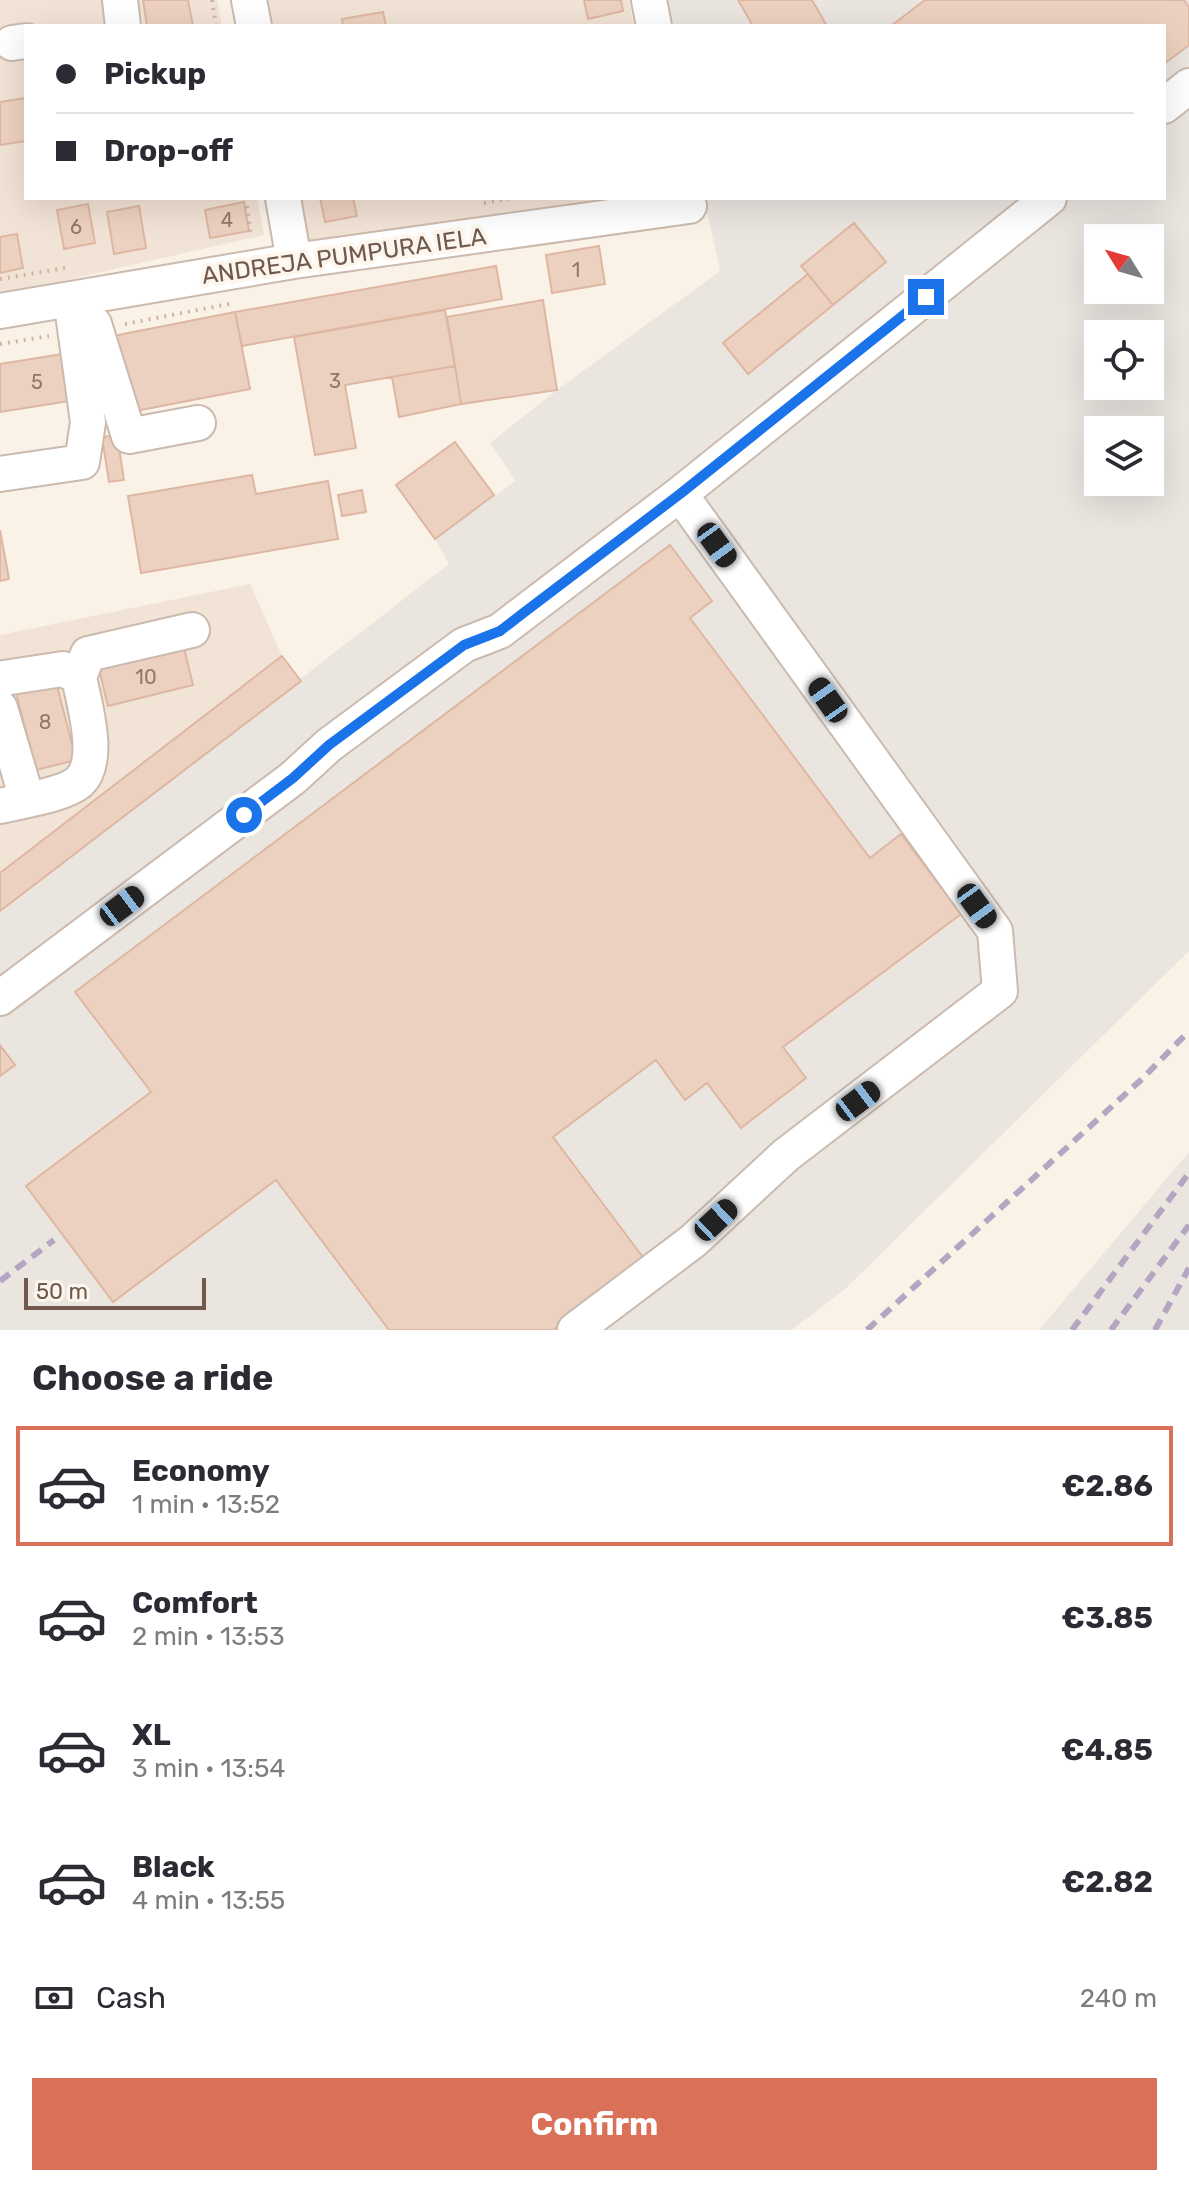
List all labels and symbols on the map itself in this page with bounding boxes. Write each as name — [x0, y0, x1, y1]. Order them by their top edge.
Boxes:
house number: 4 — [221, 208, 233, 232]
house number: 6 — [70, 215, 82, 239]
street label: ANDREJA PUMPURA IELA — [200, 222, 488, 290]
north arrow — [1084, 224, 1164, 304]
house number: 1 — [572, 258, 580, 282]
route end — [908, 279, 944, 315]
house number: 3 — [329, 369, 341, 393]
house number: 5 — [31, 370, 43, 394]
car — [693, 519, 741, 571]
house number: 10 — [135, 665, 157, 689]
car — [804, 673, 852, 727]
house number: 8 — [39, 710, 51, 734]
route start — [226, 797, 262, 833]
car — [953, 880, 1001, 932]
car — [96, 882, 148, 930]
car — [832, 1077, 884, 1125]
car — [690, 1195, 742, 1245]
scale bar — [24, 1274, 206, 1310]

